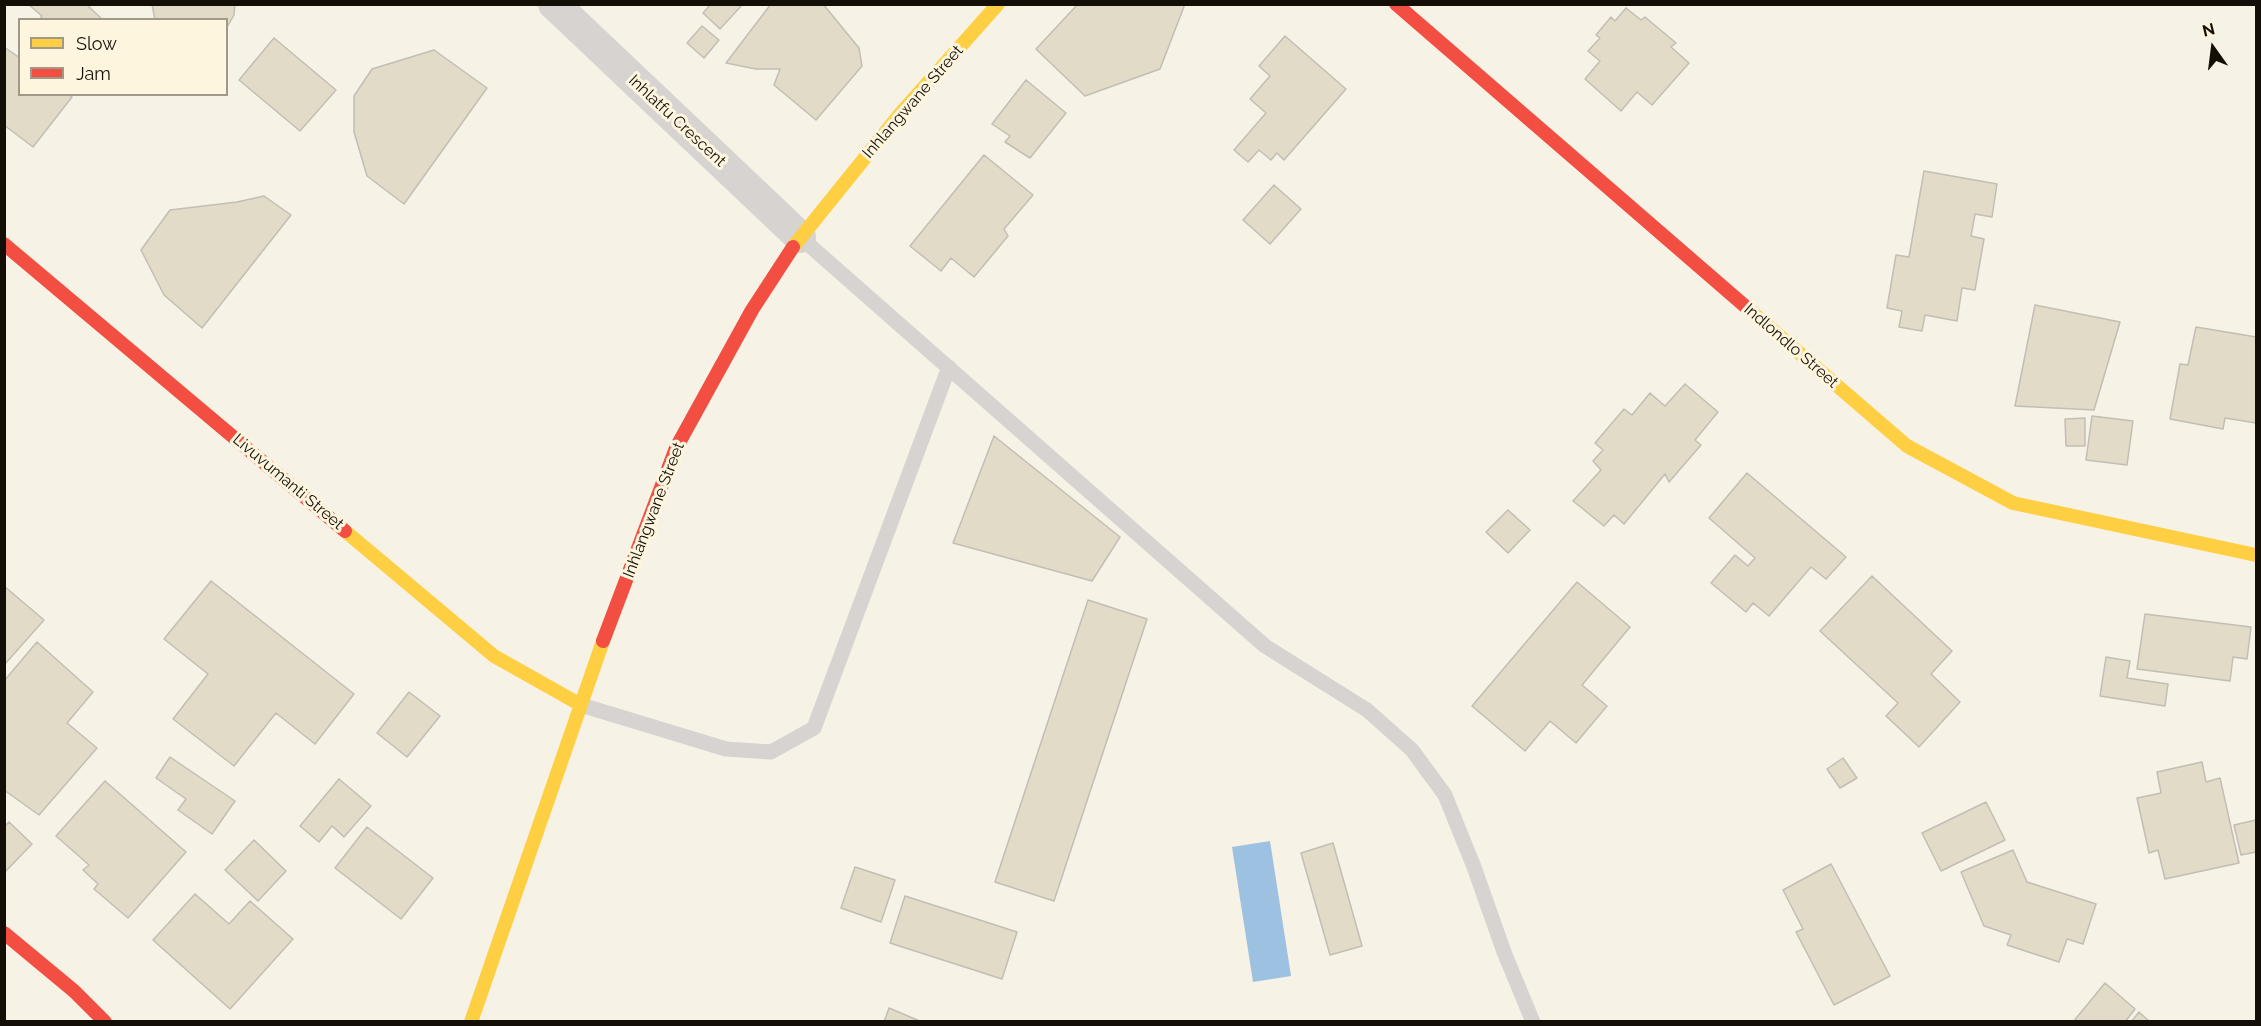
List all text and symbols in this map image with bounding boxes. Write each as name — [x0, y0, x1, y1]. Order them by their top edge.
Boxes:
legend — [18, 18, 228, 96]
north arrow — [2183, 18, 2243, 78]
text: N — [2200, 19, 2217, 41]
text: Slow — [76, 33, 117, 54]
street label: Inhlangwane Street — [859, 42, 967, 162]
text: Jam — [76, 63, 111, 84]
street label: Inhlatfu Crescent — [624, 71, 730, 171]
street label: Indlondlo Street — [1740, 300, 1842, 392]
street label: Livuvumanti Street — [229, 430, 347, 534]
street label: Inhlangwane Street — [619, 440, 689, 580]

